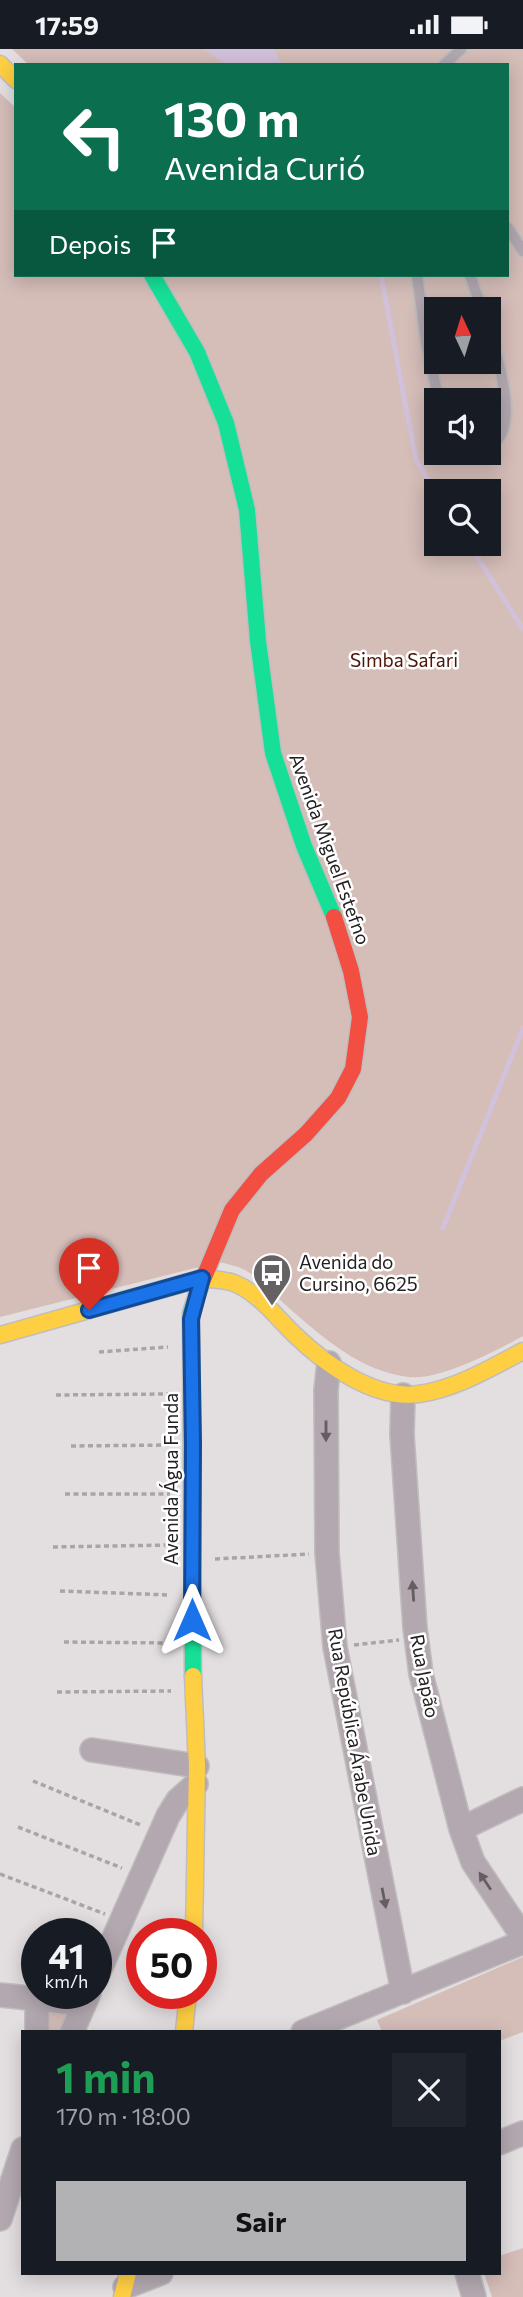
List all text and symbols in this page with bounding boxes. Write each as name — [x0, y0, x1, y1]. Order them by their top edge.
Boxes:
text: 17:59 — [35, 9, 99, 40]
text: 130 m — [164, 87, 299, 147]
icon: left — [49, 91, 140, 182]
text: Avenida Curió — [164, 147, 365, 187]
icon: arrive — [145, 224, 183, 262]
text: Depois — [49, 228, 131, 259]
north arrow — [424, 297, 500, 375]
map controls — [424, 297, 501, 556]
button: sound — [424, 388, 501, 465]
button: search — [424, 479, 501, 556]
park label: Simba Safari — [350, 648, 458, 671]
street label: Avenida Miguel Estefno — [285, 750, 376, 948]
pin — [59, 1238, 119, 1310]
icon: arrive — [70, 1249, 108, 1287]
place label: Avenida do Cursino, 6625 — [299, 1250, 418, 1295]
bus stop icon: Avenida do Cursino, 6625 — [251, 1252, 293, 1307]
street label: Avenida Água Funda — [159, 1393, 182, 1565]
one-way arrow — [320, 1420, 332, 1442]
one-way arrow — [407, 1580, 418, 1602]
position arrow — [155, 1583, 229, 1657]
street label: Rua República Árabe Unida — [324, 1626, 387, 1857]
street label: Rua Japão — [406, 1632, 445, 1720]
one-way arrow — [479, 1871, 492, 1890]
one-way arrow — [379, 1887, 390, 1909]
speed limit sign: 50 — [126, 1918, 217, 2009]
text: 41 — [48, 1933, 85, 1976]
text: km/h — [45, 1970, 88, 1992]
text: 1 min — [56, 2050, 156, 2102]
button: close — [392, 2053, 466, 2127]
text: 170 m · 18:00 — [56, 2102, 191, 2130]
button: Sair — [56, 2181, 466, 2261]

